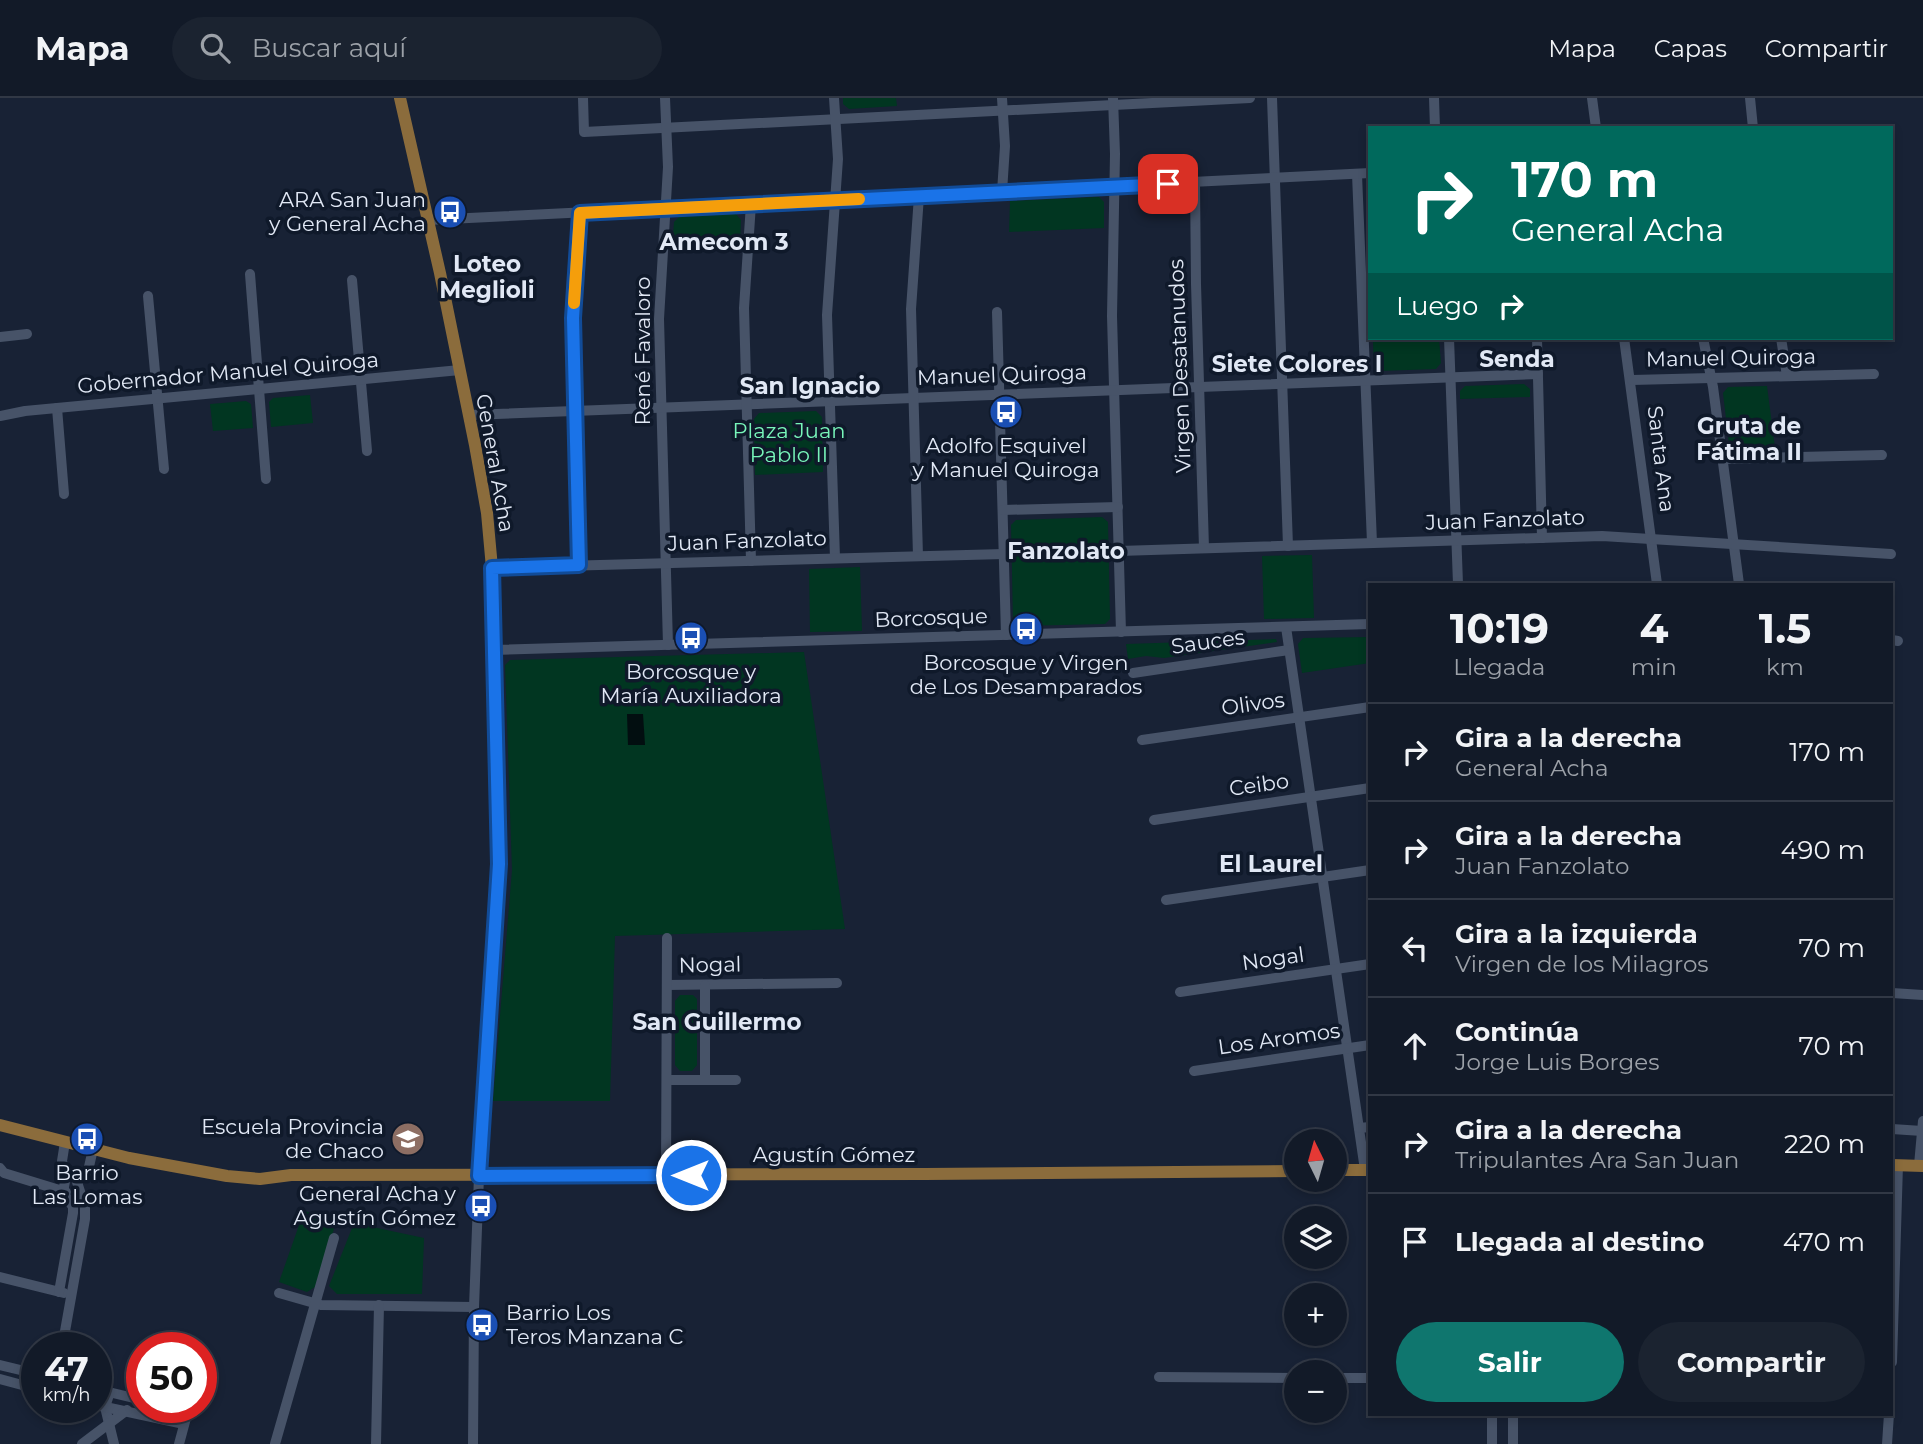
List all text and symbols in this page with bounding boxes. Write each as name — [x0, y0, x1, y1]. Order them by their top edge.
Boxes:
search box — [172, 17, 662, 80]
text: Mapa — [35, 28, 130, 68]
icon: search — [196, 29, 234, 67]
text: Buscar aquí — [252, 32, 406, 64]
text: Mapa — [1548, 34, 1616, 63]
text: Capas — [1654, 34, 1727, 63]
text: Compartir — [1765, 34, 1888, 63]
text: 170 m — [1511, 150, 1658, 209]
pin — [1138, 154, 1198, 214]
icon: right — [1396, 154, 1487, 245]
icon: arrive — [1149, 165, 1187, 203]
place label: ARA San Juan y General Acha — [268, 187, 426, 236]
bus stop icon: ARA San Juan y General Acha — [431, 193, 469, 231]
text: General Acha — [1511, 210, 1725, 249]
district label: Amecom 3 — [658, 228, 789, 256]
district label: Loteo Meglioli — [439, 250, 535, 304]
street label: Virgen Desatanudos — [1163, 259, 1196, 473]
street label: René Favaloro — [630, 277, 655, 425]
icon: right — [1492, 287, 1530, 325]
text: Luego — [1396, 290, 1478, 322]
street label: Manuel Quiroga — [1646, 344, 1816, 371]
district label: Senda — [1479, 345, 1555, 373]
street label: Gobernador Manuel Quiroga — [76, 347, 380, 398]
district label: Siete Colores I — [1212, 350, 1382, 378]
street label: Manuel Quiroga — [917, 359, 1087, 390]
district label: San Ignacio — [740, 372, 880, 400]
street label: General Acha — [471, 392, 520, 534]
bus stop icon: Adolfo Esquivel y Manuel Quiroga — [987, 393, 1025, 431]
street label: Santa Ana — [1643, 404, 1680, 514]
district label: Gruta de Fátima II — [1696, 412, 1802, 466]
park label: Plaza Juan Pablo II — [733, 418, 845, 467]
place label: Adolfo Esquivel y Manuel Quiroga — [912, 433, 1099, 482]
street label: Juan Fanzolato — [1424, 504, 1585, 535]
street label: Juan Fanzolato — [666, 525, 827, 556]
district label: Fanzolato — [1007, 537, 1125, 565]
text: 10:19 — [1450, 602, 1549, 654]
text: 4 — [1639, 602, 1668, 654]
text: 1.5 — [1759, 602, 1811, 654]
street label: Borcosque — [874, 603, 988, 632]
bus stop icon: Borcosque y Virgen de Los Desamparados — [1007, 610, 1045, 648]
bus stop icon: Borcosque y María Auxiliadora — [672, 619, 710, 657]
street label: Sauces — [1170, 624, 1246, 659]
place label: Borcosque y Virgen de Los Desamparados — [910, 650, 1142, 699]
text: Llegada — [1453, 653, 1545, 681]
text: min — [1631, 653, 1677, 681]
text: km — [1766, 653, 1804, 681]
place label: Borcosque y María Auxiliadora — [600, 659, 782, 708]
street label: Olivos — [1220, 687, 1286, 720]
text: Gira a la derecha — [1455, 722, 1682, 754]
icon: right — [1396, 733, 1434, 771]
text: 170 m — [1789, 736, 1865, 768]
text: General Acha — [1455, 754, 1608, 782]
street label: Ceibo — [1227, 768, 1290, 801]
text: Gira a la derecha — [1455, 820, 1682, 852]
icon: right — [1396, 831, 1434, 869]
text: 490 m — [1781, 834, 1865, 866]
district label: El Laurel — [1219, 850, 1323, 878]
text: Juan Fanzolato — [1455, 852, 1629, 880]
text: Gira a la izquierda — [1455, 918, 1698, 950]
icon: left — [1396, 929, 1434, 967]
text: 70 m — [1799, 932, 1865, 964]
street label: Nogal — [1240, 942, 1306, 975]
text: Virgen de los Milagros — [1455, 950, 1709, 978]
street label: Nogal — [678, 951, 742, 978]
district label: San Guillermo — [632, 1008, 802, 1036]
text: Continúa — [1455, 1016, 1579, 1048]
street label: Los Aromos — [1216, 1018, 1342, 1059]
icon: ahead — [1396, 1027, 1434, 1065]
text: 70 m — [1799, 1030, 1865, 1062]
text: Jorge Luis Borges — [1455, 1048, 1659, 1076]
place label: Escuela Provincia de Chaco — [201, 1114, 384, 1163]
text: Gira a la derecha — [1455, 1114, 1682, 1146]
bus stop icon: Barrio Las Lomas — [68, 1120, 106, 1158]
school or university icon: Escuela Provincia de Chaco — [389, 1120, 427, 1158]
icon: right — [1396, 1125, 1434, 1163]
text: 220 m — [1784, 1128, 1865, 1160]
north arrow — [1284, 1129, 1348, 1192]
map controls — [1284, 1129, 1347, 1423]
position arrow — [654, 1138, 728, 1212]
street label: Agustín Gómez — [753, 1142, 915, 1167]
text: Tripulantes Ara San Juan — [1455, 1146, 1739, 1174]
place label: Barrio Las Lomas — [32, 1160, 142, 1209]
place label: General Acha y Agustín Gómez — [293, 1181, 457, 1230]
bus stop icon: General Acha y Agustín Gómez — [462, 1187, 500, 1225]
button: layers — [1284, 1206, 1347, 1269]
icon: arrive — [1396, 1223, 1434, 1261]
text: Llegada al destino — [1455, 1226, 1704, 1258]
text: 470 m — [1783, 1226, 1865, 1258]
button: + — [1284, 1283, 1347, 1346]
place label: Barrio Los Teros Manzana C — [506, 1300, 684, 1349]
bus stop icon: Barrio Los Teros Manzana C — [463, 1306, 501, 1344]
button: Salir — [1396, 1322, 1624, 1402]
button: Compartir — [1638, 1322, 1865, 1402]
speed limit sign: 50 — [126, 1332, 217, 1423]
text: 47 — [44, 1347, 89, 1390]
button: − — [1284, 1360, 1347, 1423]
text: km/h — [42, 1384, 91, 1406]

